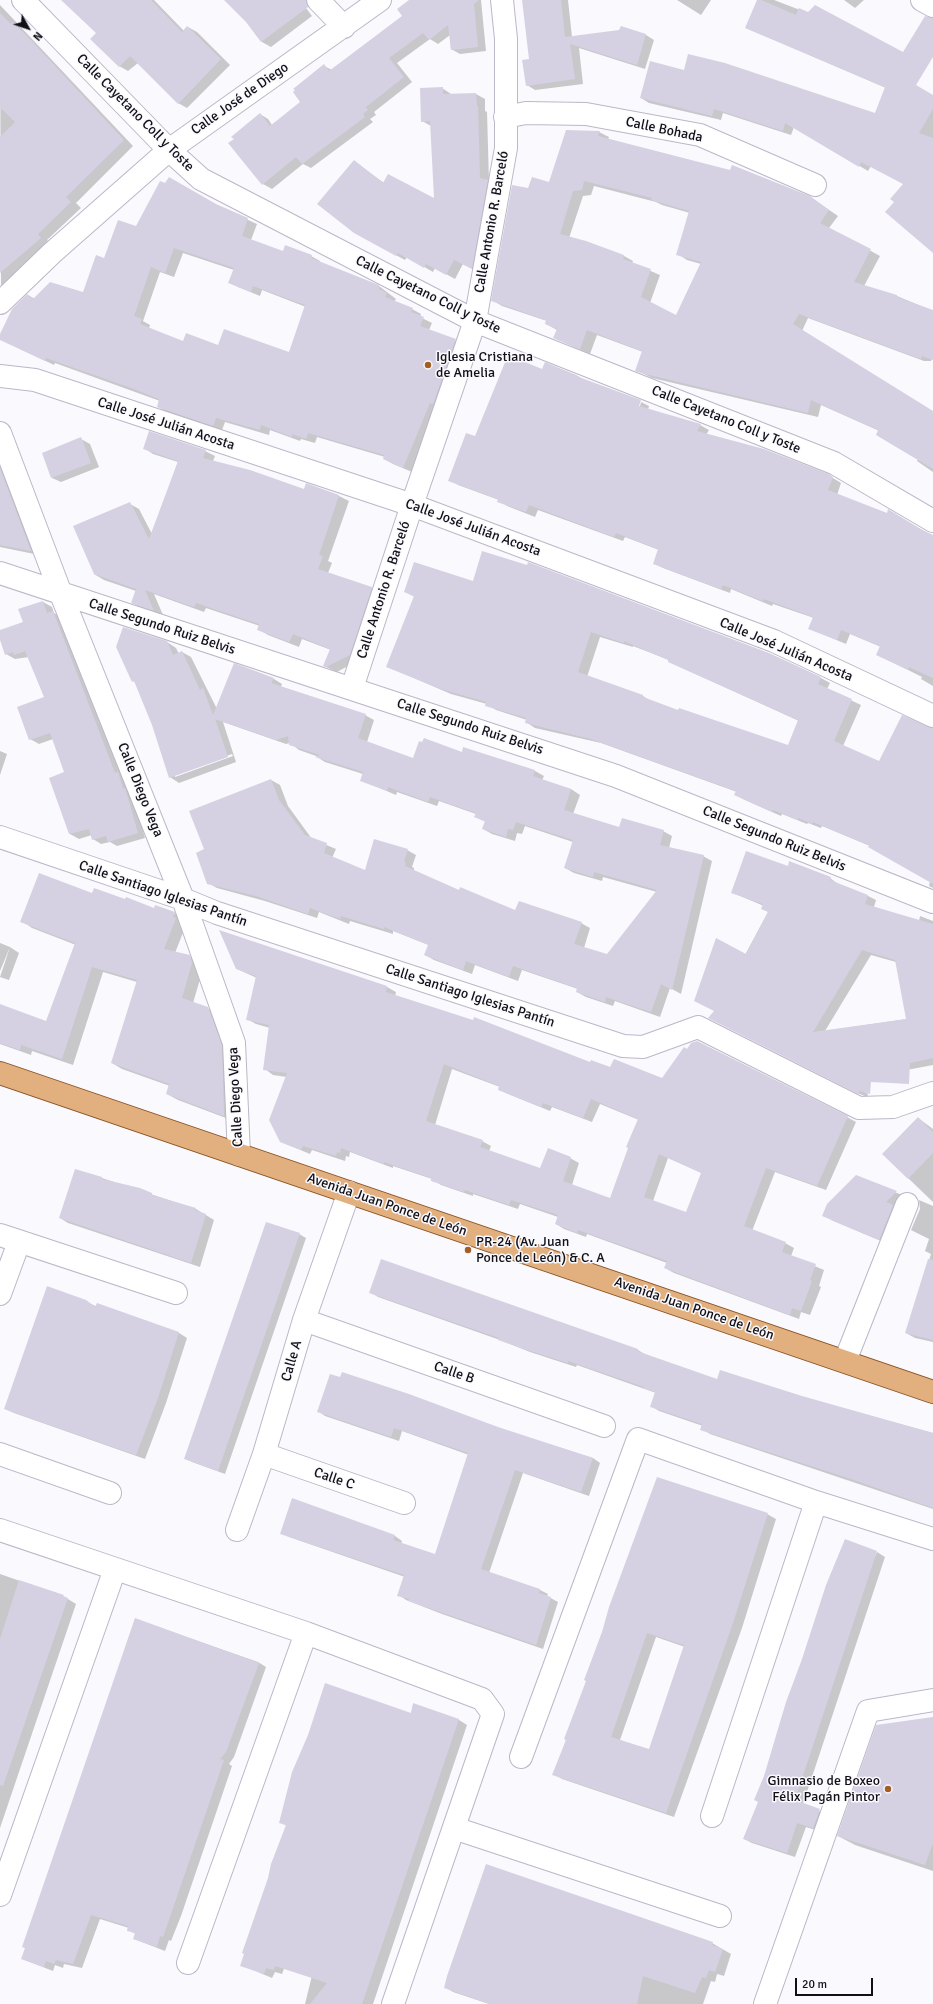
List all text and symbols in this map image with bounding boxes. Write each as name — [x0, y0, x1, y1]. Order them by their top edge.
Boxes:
north arrow — [8, 8, 48, 48]
text: N — [30, 29, 45, 43]
street label: Calle Cayetano Coll y Toste — [73, 51, 197, 175]
street label: Calle José de Diego — [188, 59, 292, 139]
street label: Calle Bohada — [624, 114, 704, 146]
street label: Calle Antonio R. Barceló — [471, 150, 513, 294]
street label: Calle Cayetano Coll y Toste — [353, 253, 503, 337]
place label: Iglesia Cristiana de Amelia — [436, 349, 533, 382]
marker: Iglesia Cristiana de Amelia — [423, 360, 433, 370]
street label: Calle Cayetano Coll y Toste — [649, 382, 803, 458]
street label: Calle José Julián Acosta — [95, 394, 237, 454]
street label: Calle José Julián Acosta — [403, 496, 543, 560]
street label: Calle Antonio R. Barceló — [354, 519, 414, 661]
street label: Calle Segundo Ruiz Belvis — [87, 595, 237, 659]
street label: Calle José Julián Acosta — [717, 614, 855, 686]
street label: Calle Segundo Ruiz Belvis — [395, 695, 545, 759]
street label: Calle Diego Vega — [113, 741, 167, 839]
street label: Calle Segundo Ruiz Belvis — [700, 803, 848, 875]
street label: Calle Santiago Iglesias Pantín — [77, 857, 249, 931]
street label: Calle Santiago Iglesias Pantín — [383, 961, 557, 1031]
street label: Calle Diego Vega — [225, 1047, 247, 1147]
street label: Avenida Juan Ponce de León — [305, 1170, 469, 1240]
place label: PR-24 (Av. Juan Ponce de León) & C. A — [476, 1234, 605, 1266]
marker: PR-24 (Av. Juan Ponce de León) & C. A — [463, 1245, 473, 1255]
street label: Avenida Juan Ponce de León — [612, 1274, 776, 1344]
street label: Calle A — [278, 1338, 306, 1384]
street label: Calle B — [431, 1358, 477, 1388]
street label: Calle C — [311, 1464, 357, 1494]
place label: Gimnasio de Boxeo Félix Pagán Pintor — [768, 1773, 880, 1806]
marker: Gimnasio de Boxeo Félix Pagán Pintor — [883, 1784, 893, 1794]
scale bar — [797, 1970, 875, 1996]
text: 20 m — [802, 1977, 827, 1992]

